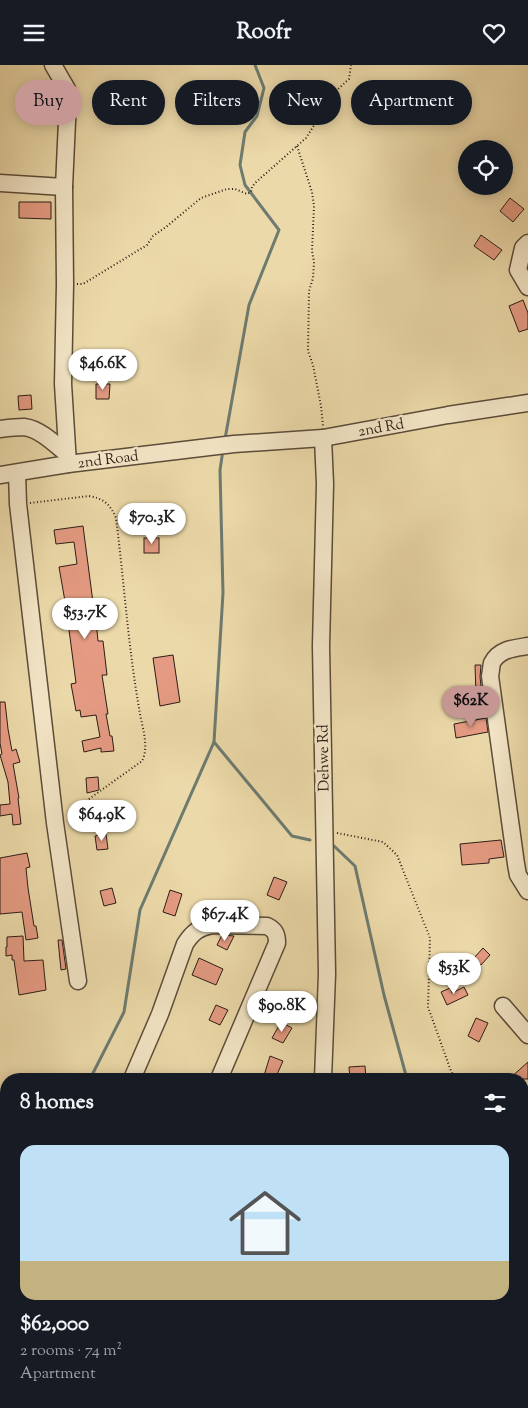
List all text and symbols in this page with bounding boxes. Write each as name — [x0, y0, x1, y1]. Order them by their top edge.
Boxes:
text: Roofr — [236, 17, 292, 49]
icon: menu — [20, 19, 48, 47]
icon: heart — [480, 19, 508, 47]
chip: Buy — [15, 80, 82, 125]
chip: Rent — [92, 80, 165, 125]
chip: Filters — [175, 80, 259, 125]
chip: New — [269, 80, 341, 125]
chip: Apartment — [351, 80, 472, 125]
map controls — [458, 140, 513, 195]
button: locate — [458, 140, 513, 195]
pin: $46.6K — [62, 349, 144, 391]
text: $46.6K — [79, 353, 127, 376]
street label: 2nd Rd — [357, 414, 406, 443]
street label: 2nd Road — [77, 446, 140, 475]
pin: $70.3K — [111, 503, 193, 545]
text: $70.3K — [129, 507, 175, 530]
pin: $53.7K — [44, 597, 126, 640]
text: $53.7K — [63, 602, 107, 625]
pin: $62K — [441, 685, 501, 728]
text: $62K — [453, 690, 489, 713]
street label: Dehwe Rd — [313, 724, 336, 792]
pin: $64.9K — [61, 799, 143, 842]
text: $64.9K — [78, 804, 126, 827]
pin: $67.4K — [184, 899, 266, 942]
text: $67.4K — [201, 904, 249, 927]
pin: $53K — [424, 953, 484, 995]
text: $53K — [438, 957, 470, 980]
pin: $90.8K — [241, 991, 323, 1033]
text: $90.8K — [258, 995, 306, 1018]
text: 8 homes — [20, 1088, 94, 1118]
icon: filters — [481, 1089, 509, 1117]
icon: home — [220, 1178, 310, 1268]
text: $62,000 — [20, 1310, 89, 1340]
text: 2 rooms · 74 m² — [20, 1340, 122, 1363]
text: Apartment — [20, 1363, 96, 1386]

